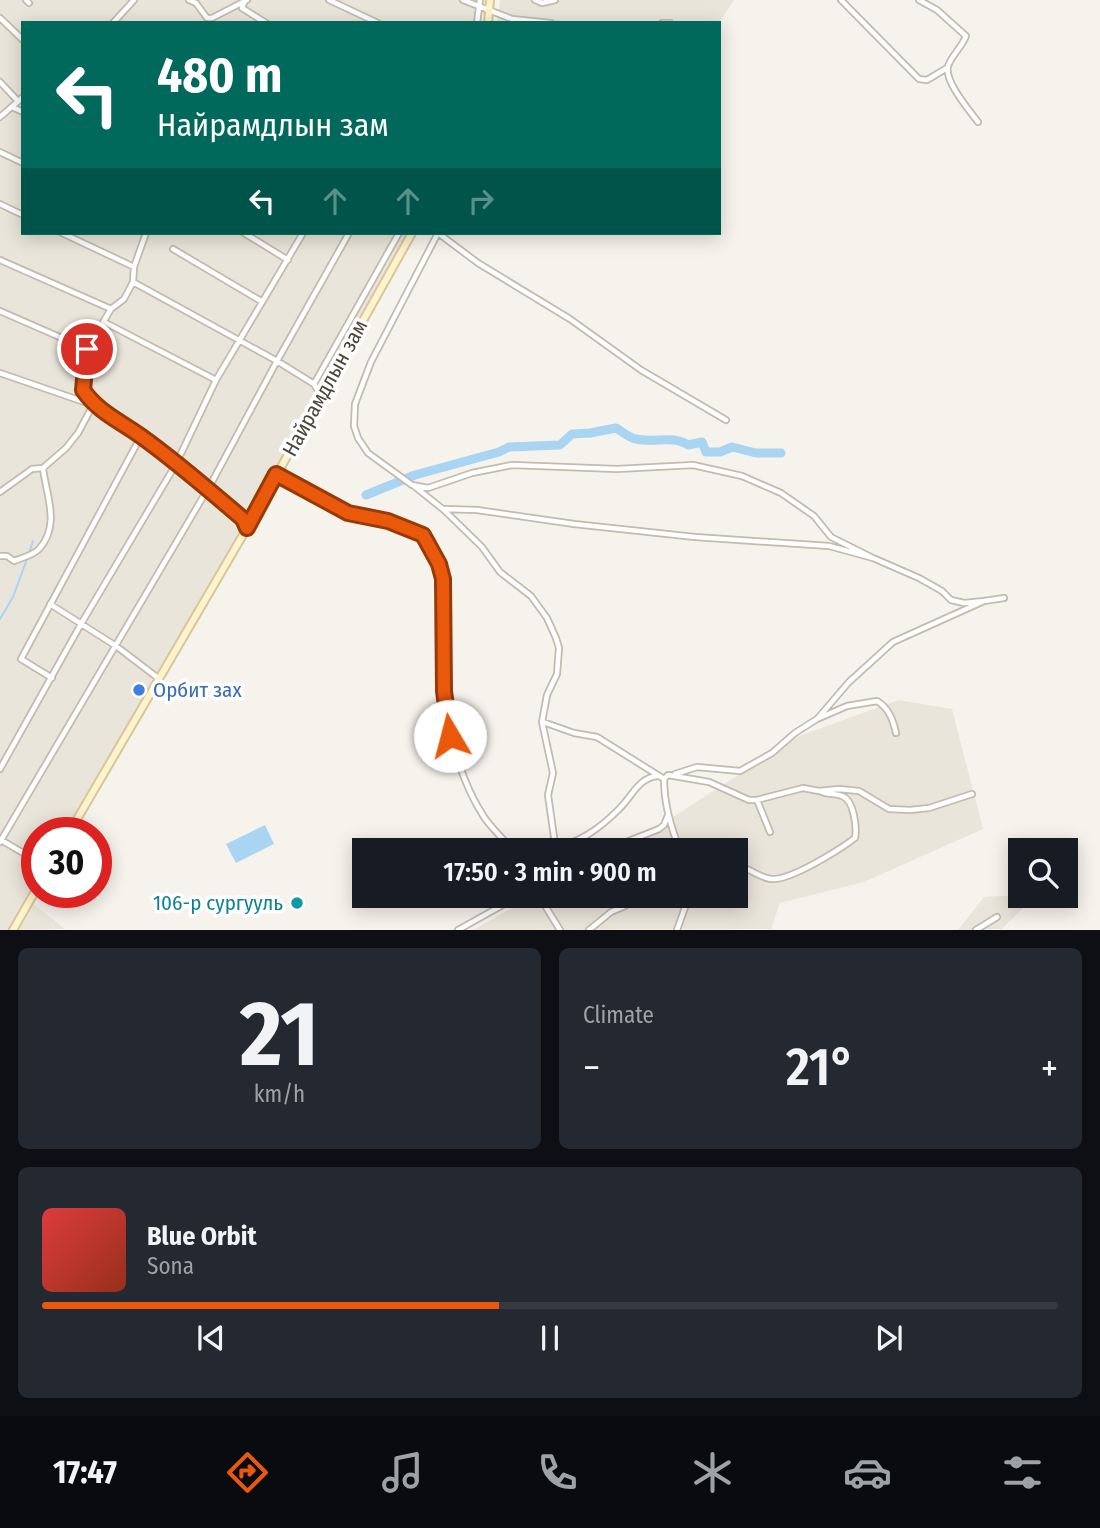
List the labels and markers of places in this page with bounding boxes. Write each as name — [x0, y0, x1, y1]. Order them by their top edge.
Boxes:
pin — [57, 319, 117, 379]
place label: Орбит зах — [153, 677, 242, 703]
marker: Орбит зах — [131, 682, 147, 698]
place label: 106-р сургууль — [153, 890, 283, 916]
marker: 106-р сургууль — [289, 895, 305, 911]

